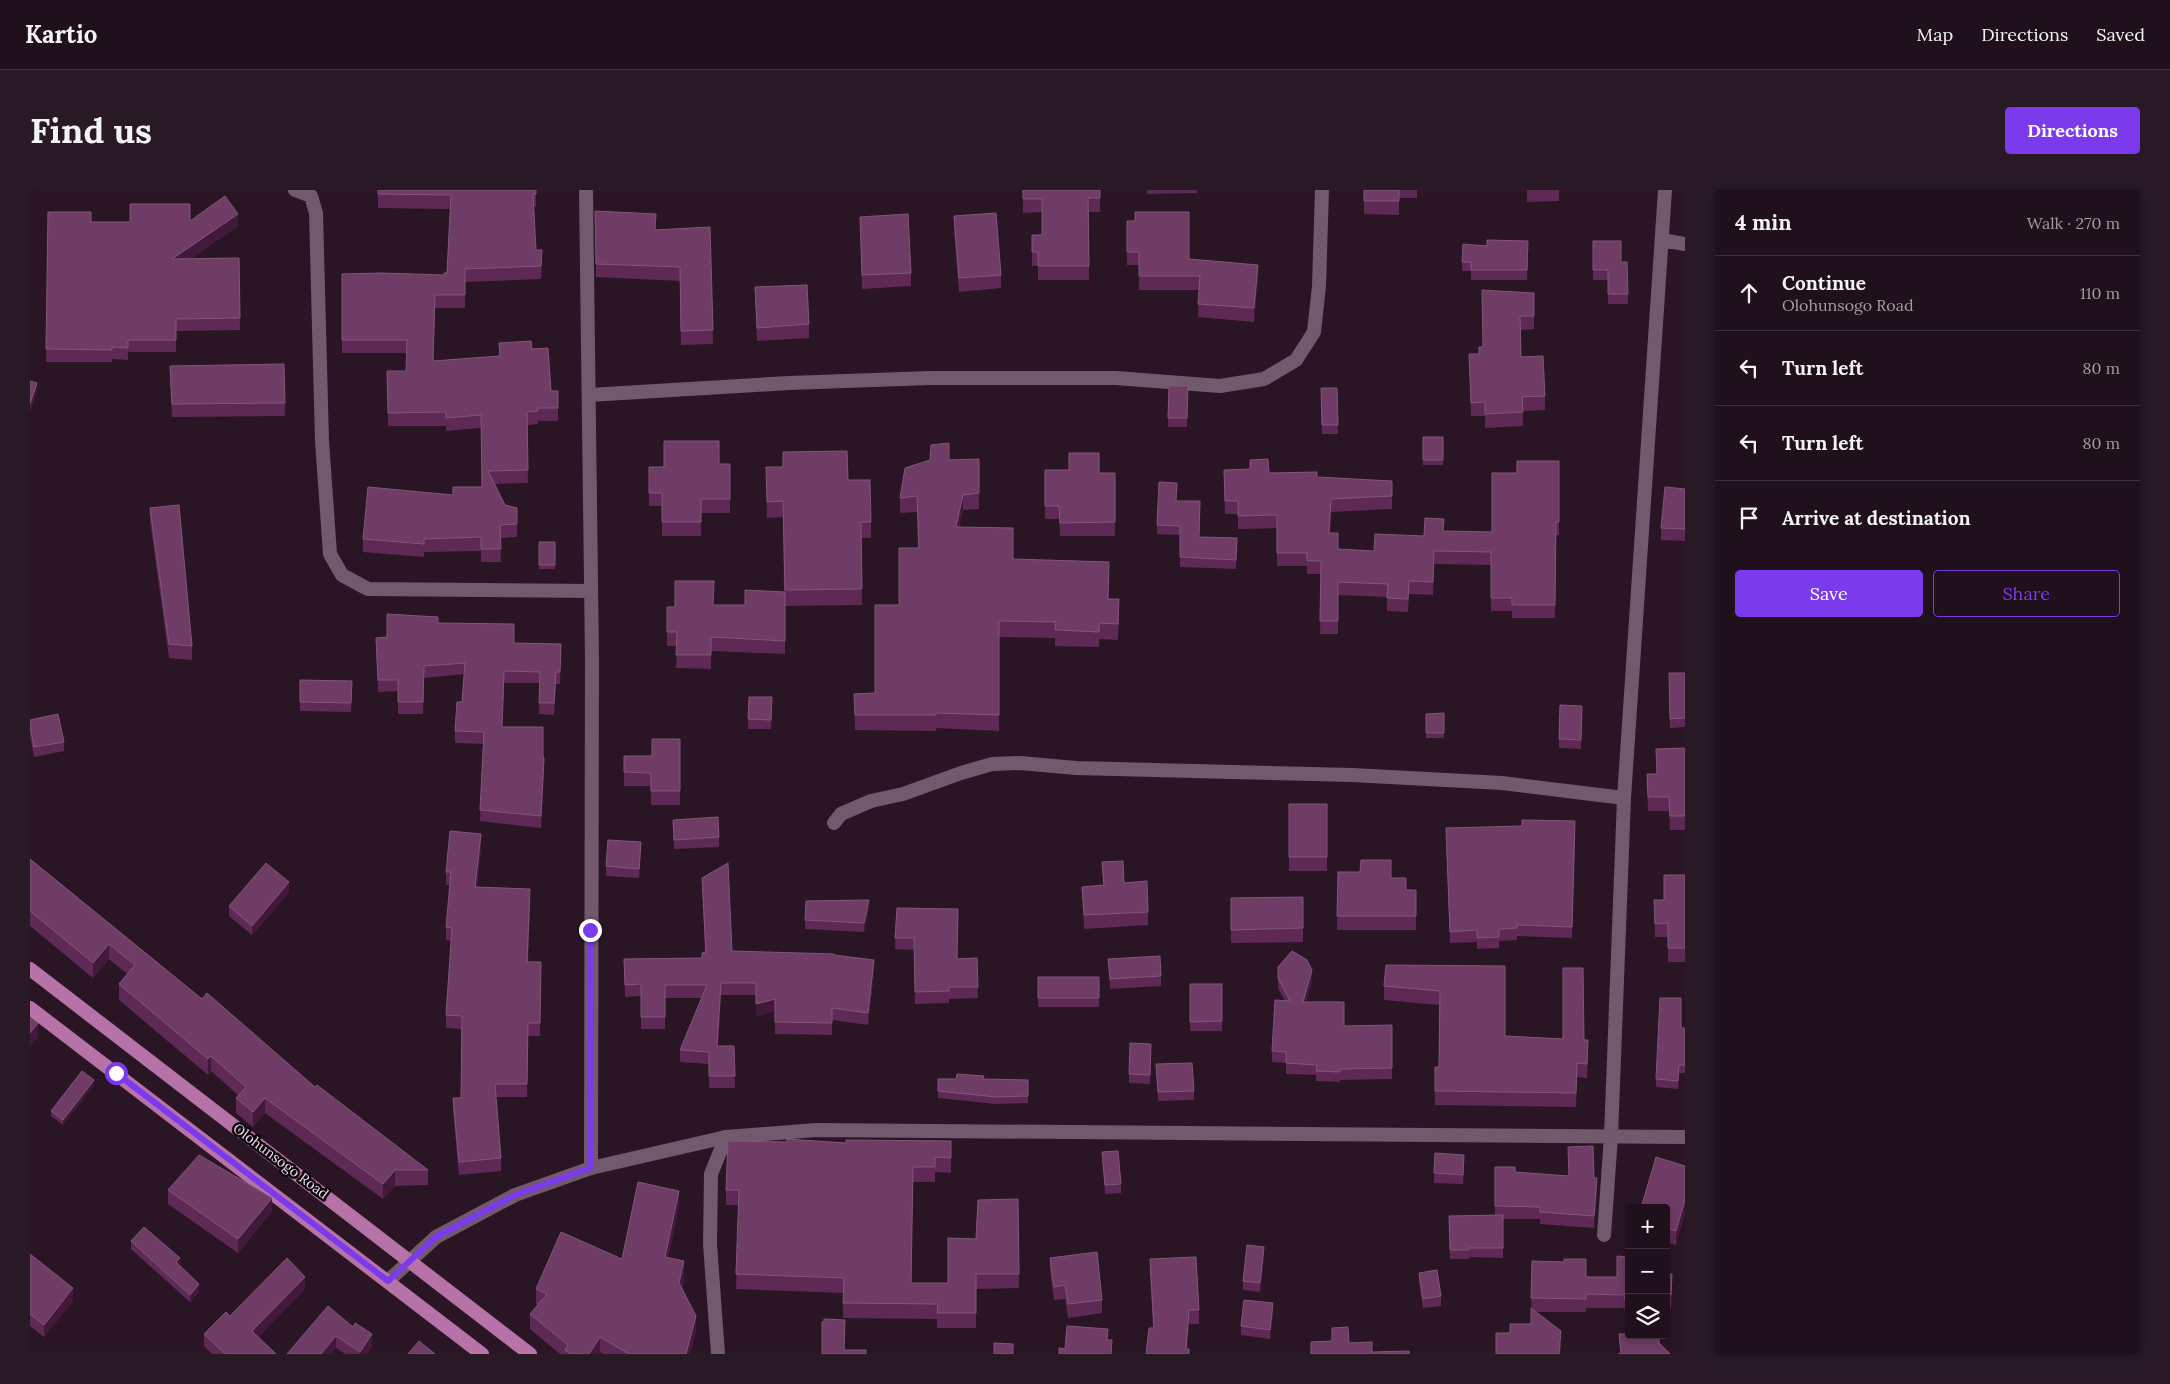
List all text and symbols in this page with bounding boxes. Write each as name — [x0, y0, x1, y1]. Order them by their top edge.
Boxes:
text: Kartio — [25, 19, 97, 50]
text: Map — [1917, 23, 1953, 46]
text: Directions — [1981, 23, 2068, 46]
text: Saved — [2096, 23, 2145, 46]
button: Directions — [2005, 107, 2140, 154]
text: Find us — [30, 108, 152, 153]
text: 4 min — [1735, 209, 1792, 236]
text: Walk · 270 m — [2027, 213, 2120, 233]
text: Continue — [1782, 271, 1866, 295]
icon: ahead — [1735, 279, 1763, 307]
text: 110 m — [2080, 283, 2120, 303]
text: Olohunsogo Road — [1782, 295, 1914, 315]
icon: left — [1735, 354, 1763, 382]
text: Turn left — [1782, 356, 1863, 380]
text: 80 m — [2083, 358, 2120, 378]
icon: left — [1735, 429, 1763, 457]
text: Turn left — [1782, 431, 1863, 455]
text: 80 m — [2083, 433, 2120, 453]
icon: arrive — [1735, 504, 1763, 532]
text: Arrive at destination — [1782, 506, 1971, 530]
button: Save — [1735, 570, 1923, 617]
button: Share — [1933, 570, 2120, 617]
route end — [579, 919, 602, 942]
route start — [105, 1062, 128, 1085]
street label: Olohunsogo Road — [230, 1119, 332, 1203]
map controls — [1625, 1204, 1670, 1339]
button: + — [1625, 1204, 1670, 1249]
button: − — [1625, 1249, 1670, 1294]
button: layers — [1625, 1294, 1670, 1339]

